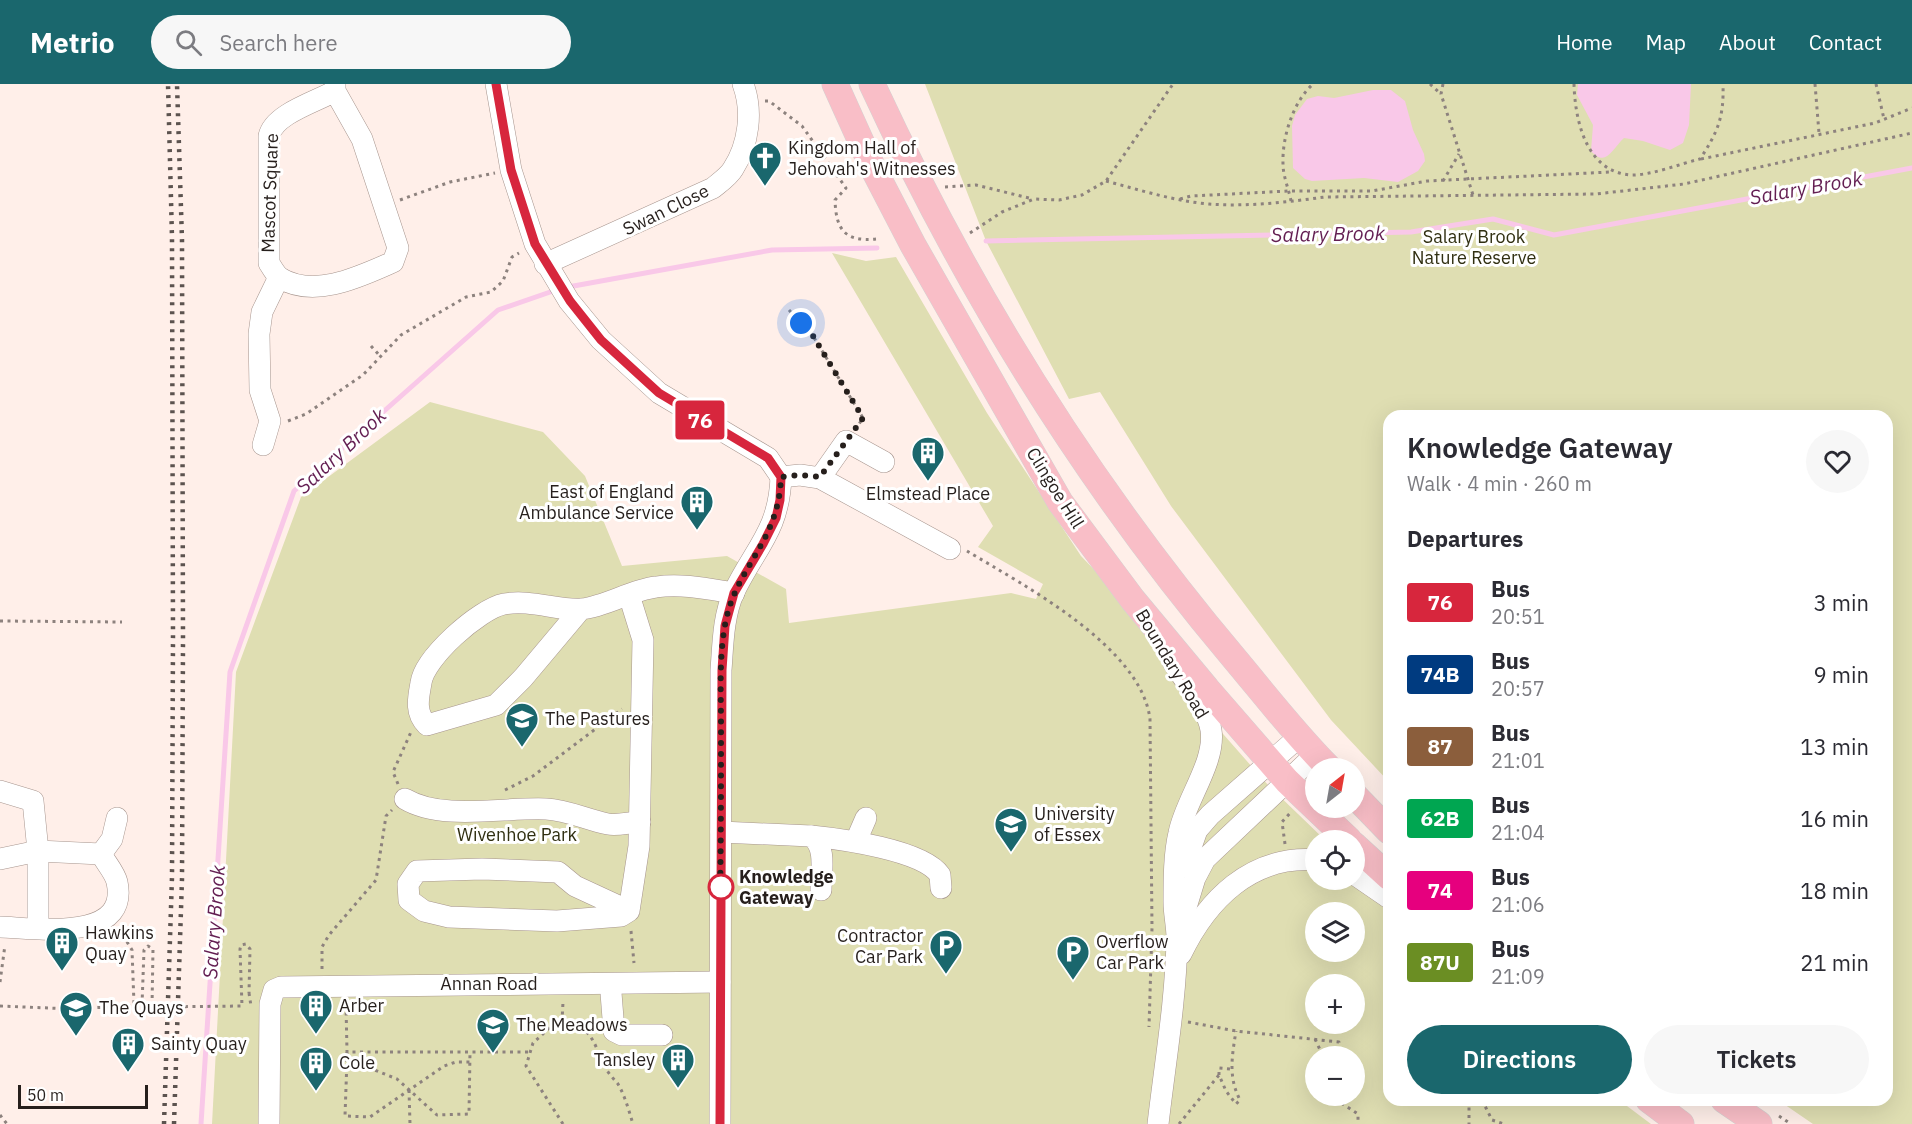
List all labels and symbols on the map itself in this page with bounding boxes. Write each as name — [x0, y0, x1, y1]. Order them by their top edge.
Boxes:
street label: Mascot Square — [256, 133, 283, 253]
place label: Kingdom Hall of Jehovah's Witnesses — [788, 136, 956, 180]
church icon: Kingdom Hall of Jehovah's Witnesses — [747, 140, 783, 187]
water label: Salary Brook — [1747, 164, 1865, 211]
street label: Swan Close — [619, 179, 713, 240]
water label: Salary Brook — [1271, 219, 1386, 248]
park label: Salary Brook Nature Reserve — [1412, 225, 1536, 269]
your location — [786, 308, 816, 338]
line badge: 76 — [673, 400, 727, 440]
water label: Salary Brook — [290, 401, 392, 499]
building icon: Elmstead Place — [910, 435, 946, 482]
street label: Clingoe Hill — [1021, 443, 1089, 533]
place label: East of England Ambulance Service — [519, 480, 674, 524]
place label: Elmstead Place — [866, 482, 990, 505]
building icon: East of England Ambulance Service — [679, 484, 715, 531]
street label: Boundary Road — [1131, 605, 1214, 723]
school or university icon: The Pastures — [504, 701, 540, 748]
place label: The Pastures — [545, 707, 650, 730]
north arrow — [1305, 758, 1365, 818]
place label: University of Essex — [1034, 802, 1115, 846]
school or university icon: University of Essex — [993, 806, 1029, 853]
park label: Wivenhoe Park — [457, 823, 578, 846]
water label: Salary Brook — [196, 863, 231, 980]
place label: Knowledge Gateway — [739, 865, 834, 909]
marker: Knowledge Gateway — [708, 874, 734, 900]
place label: Hawkins Quay — [85, 921, 154, 965]
place label: Contractor Car Park — [837, 924, 924, 968]
building icon: Hawkins Quay — [44, 925, 80, 972]
parking icon: Contractor Car Park — [928, 928, 964, 975]
place label: Overflow Car Park — [1096, 930, 1169, 974]
parking icon: Overflow Car Park — [1055, 934, 1091, 981]
street label: Annan Road — [440, 972, 538, 995]
building icon: Arber — [298, 988, 334, 1035]
school or university icon: The Quays — [58, 990, 94, 1037]
place label: Arber — [339, 994, 384, 1017]
place label: The Quays — [99, 996, 184, 1019]
school or university icon: The Meadows — [475, 1007, 511, 1054]
place label: The Meadows — [516, 1013, 628, 1036]
building icon: Sainty Quay — [110, 1026, 146, 1073]
place label: Sainty Quay — [151, 1032, 247, 1055]
building icon: Tansley — [660, 1042, 696, 1089]
building icon: Cole — [298, 1045, 334, 1092]
place label: Tansley — [594, 1048, 655, 1071]
place label: Cole — [339, 1051, 375, 1074]
scale bar — [18, 1082, 148, 1110]

